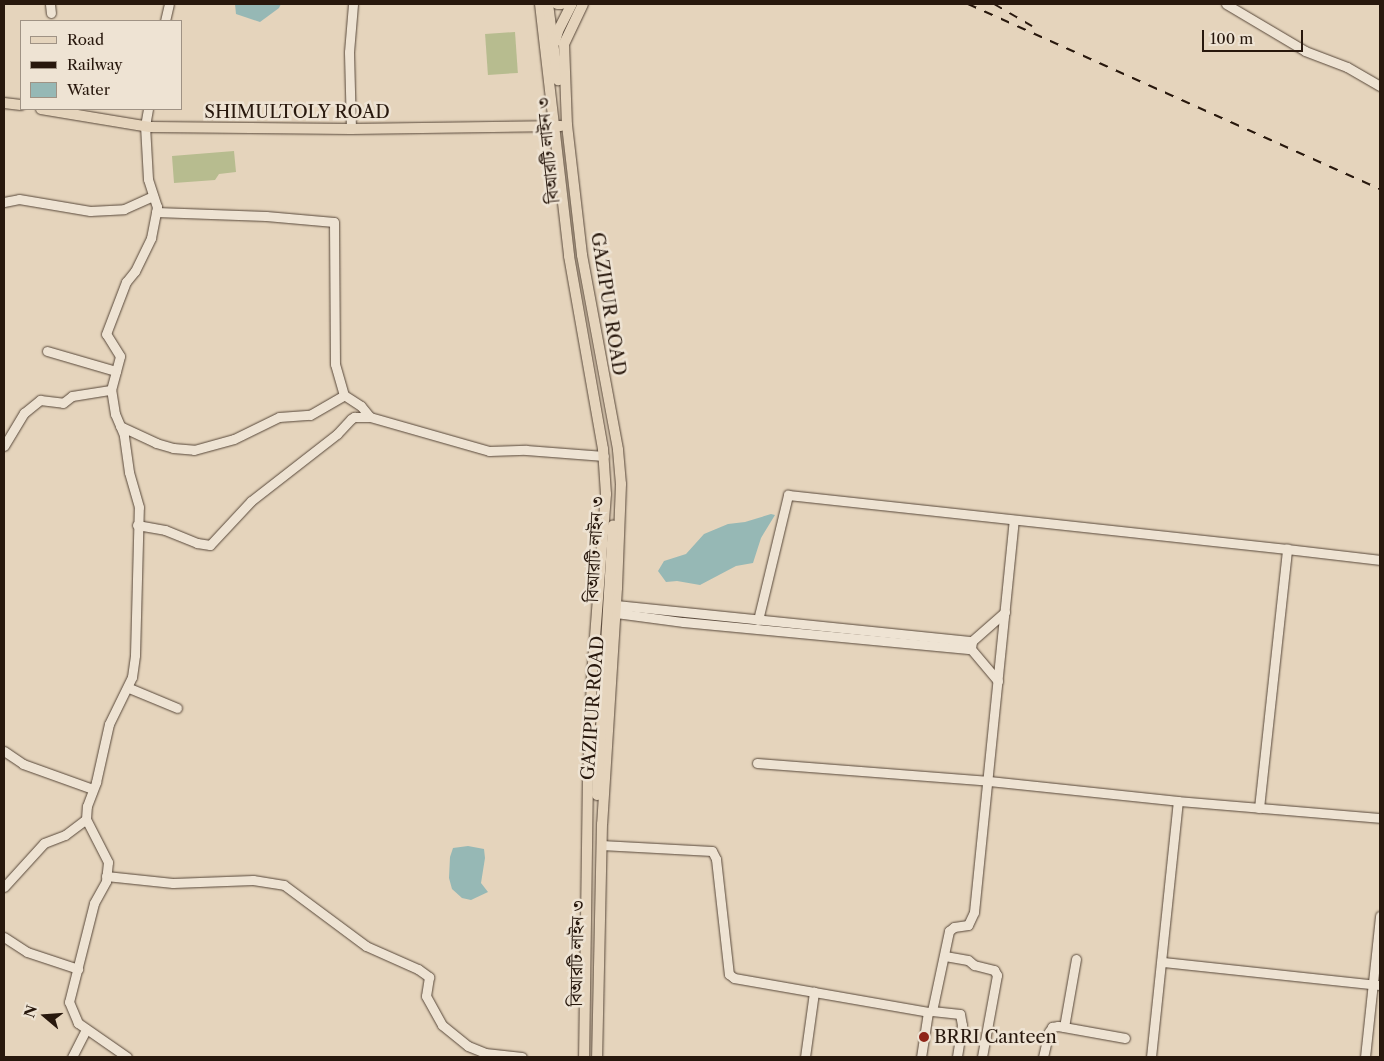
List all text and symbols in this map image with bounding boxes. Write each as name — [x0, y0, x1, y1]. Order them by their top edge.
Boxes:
legend — [20, 20, 182, 110]
scale bar — [1204, 20, 1305, 52]
text: 100 m — [1210, 29, 1253, 48]
text: Road — [67, 30, 104, 49]
text: Railway — [67, 55, 123, 74]
text: Water — [67, 80, 110, 99]
street label: বিআরটি লাইন ৩ — [532, 96, 564, 204]
street label: SHIMULTOLY ROAD — [204, 101, 390, 123]
street label: GAZIPUR ROAD — [586, 230, 630, 378]
street label: বিআরটি লাইন ৩ — [581, 495, 609, 603]
street label: GAZIPUR ROAD — [577, 635, 609, 781]
street label: বিআরটি লাইন ৩ — [565, 899, 589, 1007]
north arrow — [20, 991, 70, 1041]
text: N — [20, 1003, 41, 1020]
place label: BRRI Canteen — [934, 1026, 1057, 1048]
marker: BRRI Canteen — [918, 1031, 930, 1043]

